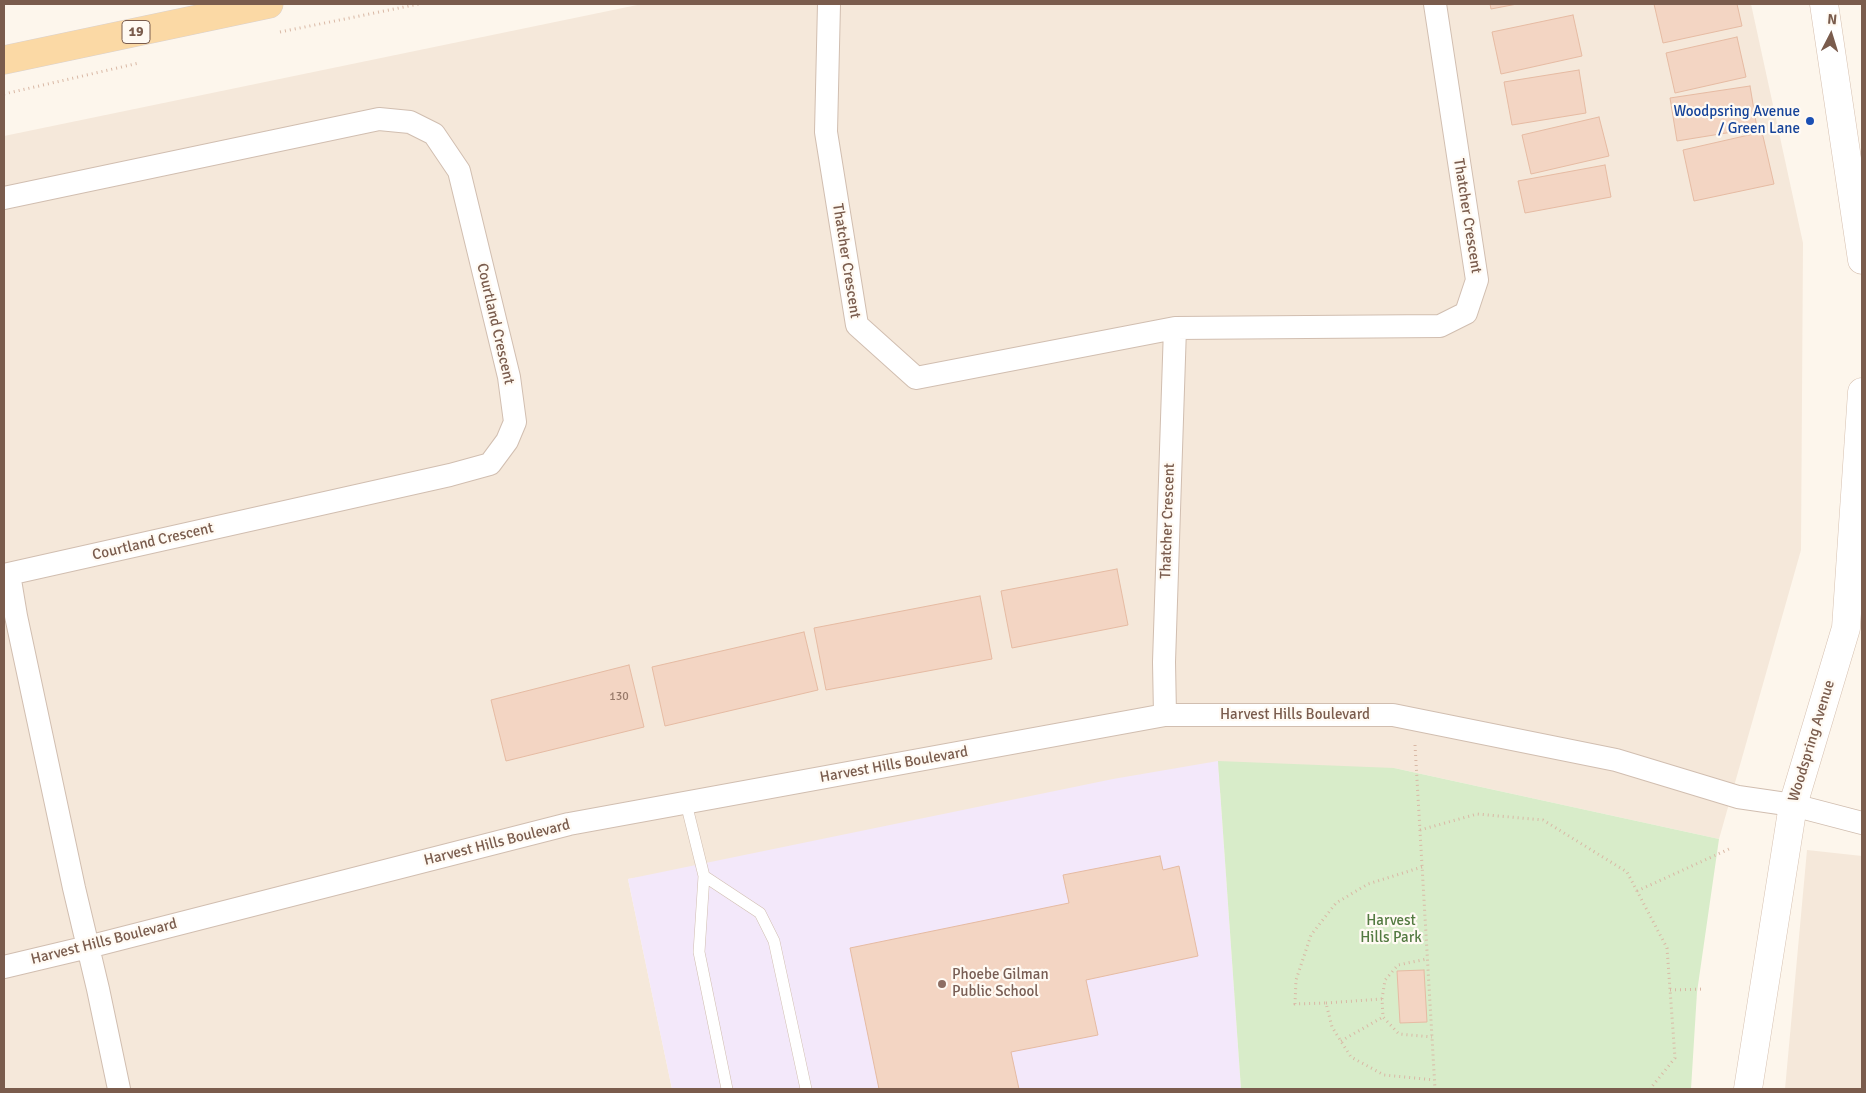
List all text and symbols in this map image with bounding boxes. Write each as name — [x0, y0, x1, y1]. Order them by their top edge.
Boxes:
north arrow — [1806, 10, 1856, 60]
text: N — [1827, 11, 1838, 28]
road number: 19 — [122, 21, 150, 44]
place label: Woodpsring Avenue / Green Lane — [1674, 103, 1800, 138]
marker: Woodpsring Avenue / Green Lane — [1804, 115, 1816, 127]
street label: Thatcher Crescent — [1449, 157, 1485, 275]
street label: Thatcher Crescent — [828, 202, 864, 320]
street label: Courtland Crescent — [472, 262, 518, 386]
street label: Thatcher Crescent — [1157, 463, 1179, 579]
street label: Courtland Crescent — [91, 519, 215, 565]
street label: Woodspring Avenue — [1785, 678, 1839, 804]
house number: 130 — [609, 690, 629, 704]
street label: Harvest Hills Boulevard — [1220, 706, 1370, 724]
street label: Harvest Hills Boulevard — [819, 743, 969, 787]
street label: Harvest Hills Boulevard — [422, 816, 572, 870]
park label: Harvest Hills Park — [1360, 912, 1422, 947]
street label: Harvest Hills Boulevard — [29, 915, 179, 969]
place label: Phoebe Gilman Public School — [952, 966, 1049, 1001]
marker: Phoebe Gilman Public School — [936, 978, 948, 990]

